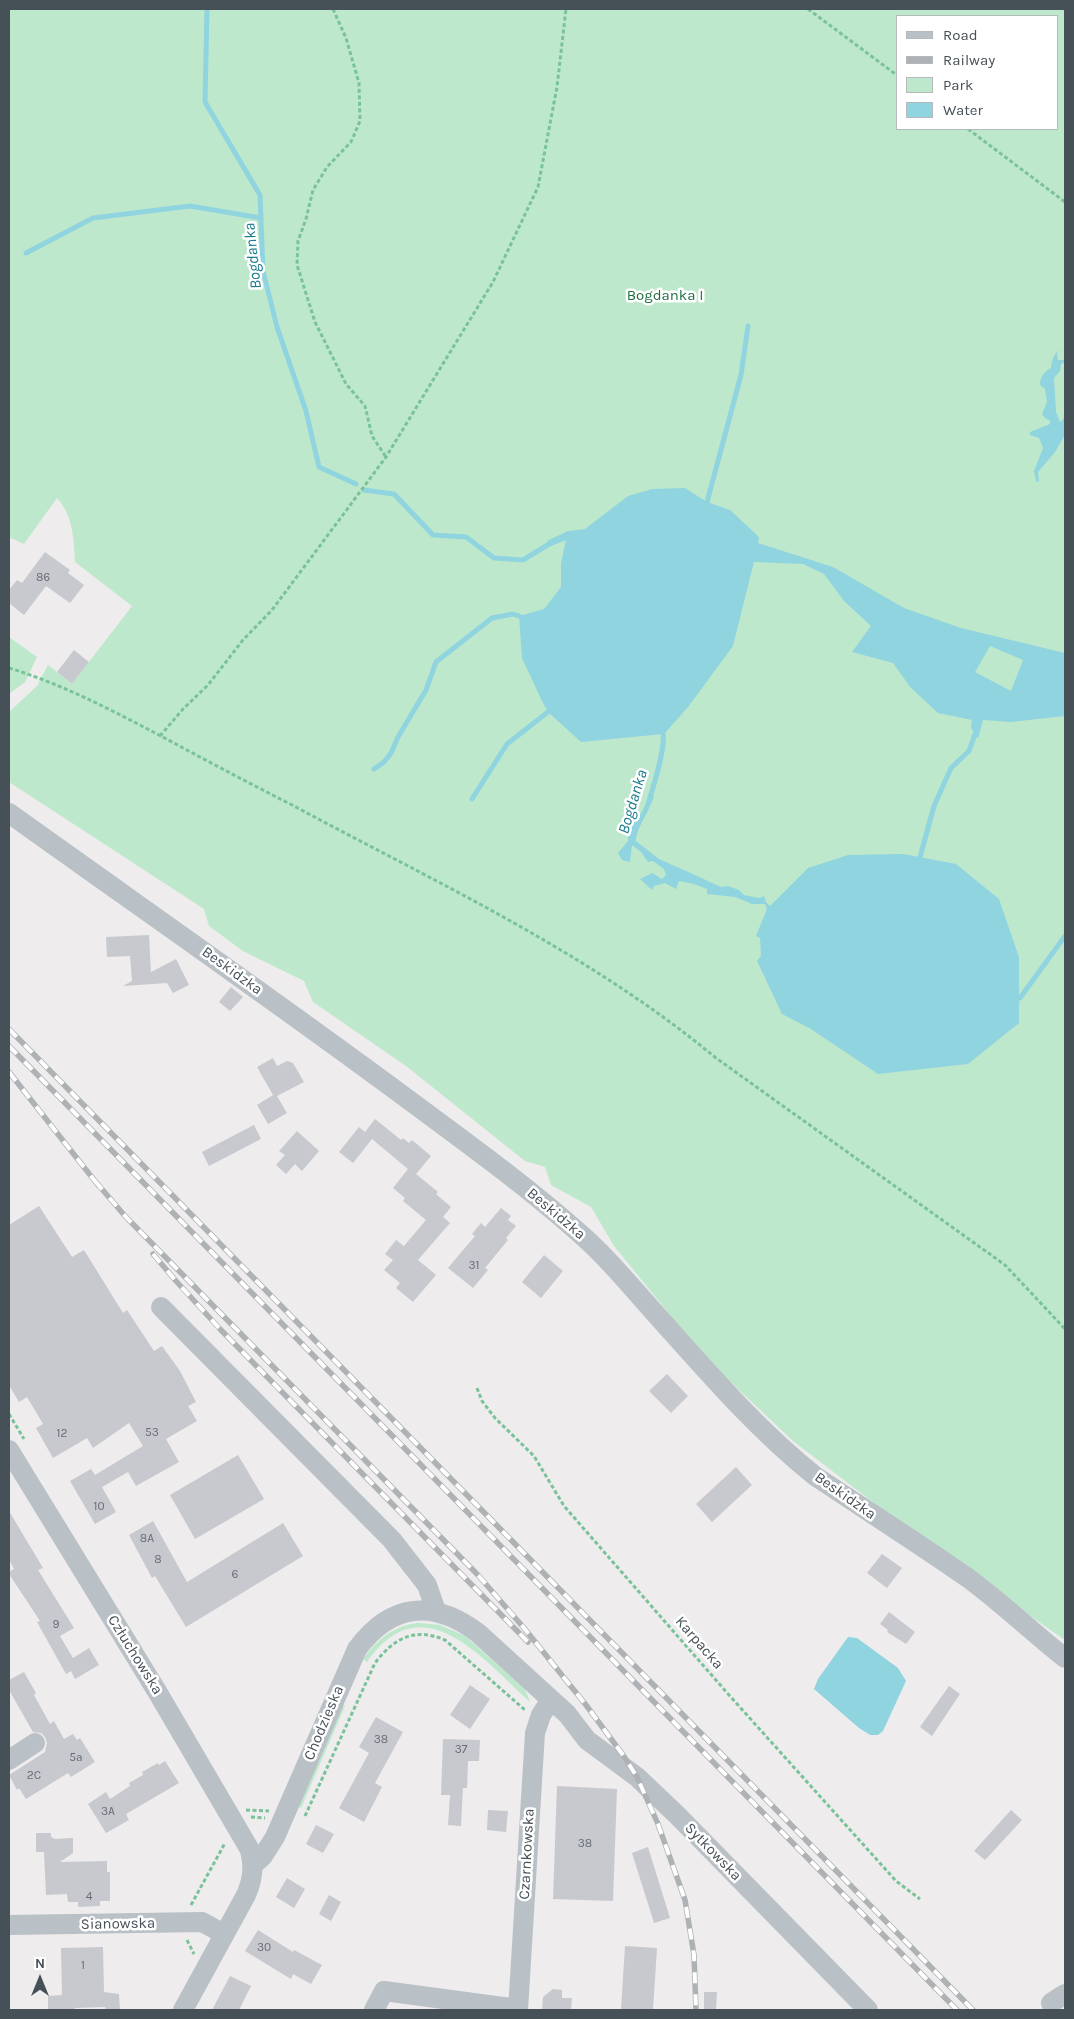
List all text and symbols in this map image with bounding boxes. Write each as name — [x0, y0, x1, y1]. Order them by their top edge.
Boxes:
legend — [896, 15, 1059, 130]
text: Road — [943, 26, 978, 44]
text: Railway — [943, 51, 995, 69]
text: Park — [943, 76, 973, 94]
text: Water — [943, 101, 983, 119]
water label: Bogdanka — [240, 222, 266, 290]
park label: Bogdanka I — [627, 287, 703, 305]
house number: 86 — [36, 571, 50, 585]
water label: Bogdanka — [614, 767, 652, 837]
street label: Beskidzka — [198, 943, 266, 999]
street label: Beskidzka — [523, 1184, 589, 1244]
house number: 31 — [468, 1259, 480, 1273]
house number: 53 — [145, 1426, 159, 1440]
house number: 12 — [57, 1427, 67, 1441]
street label: Beskidzka — [811, 1468, 879, 1524]
house number: 10 — [93, 1500, 105, 1514]
house number: 8A — [140, 1532, 154, 1546]
house number: 8 — [154, 1553, 162, 1567]
house number: 6 — [232, 1568, 238, 1582]
street label: Człuchowska — [104, 1612, 166, 1698]
street label: Karpacka — [671, 1613, 727, 1673]
house number: 9 — [53, 1618, 59, 1632]
street label: Chodzieska — [300, 1683, 348, 1763]
house number: 38 — [374, 1733, 388, 1747]
house number: 37 — [455, 1743, 467, 1757]
house number: 5a — [69, 1751, 83, 1765]
house number: 2C — [27, 1769, 41, 1783]
house number: 3A — [101, 1805, 115, 1819]
street label: Czarnkowska — [516, 1808, 538, 1900]
street label: Sytkowska — [681, 1819, 745, 1885]
house number: 38 — [578, 1837, 592, 1851]
house number: 4 — [86, 1890, 92, 1904]
street label: Sianowska — [81, 1914, 155, 1934]
house number: 30 — [257, 1941, 271, 1955]
north arrow — [15, 1954, 65, 2004]
text: N — [35, 1955, 45, 1972]
house number: 1 — [81, 1959, 85, 1973]

